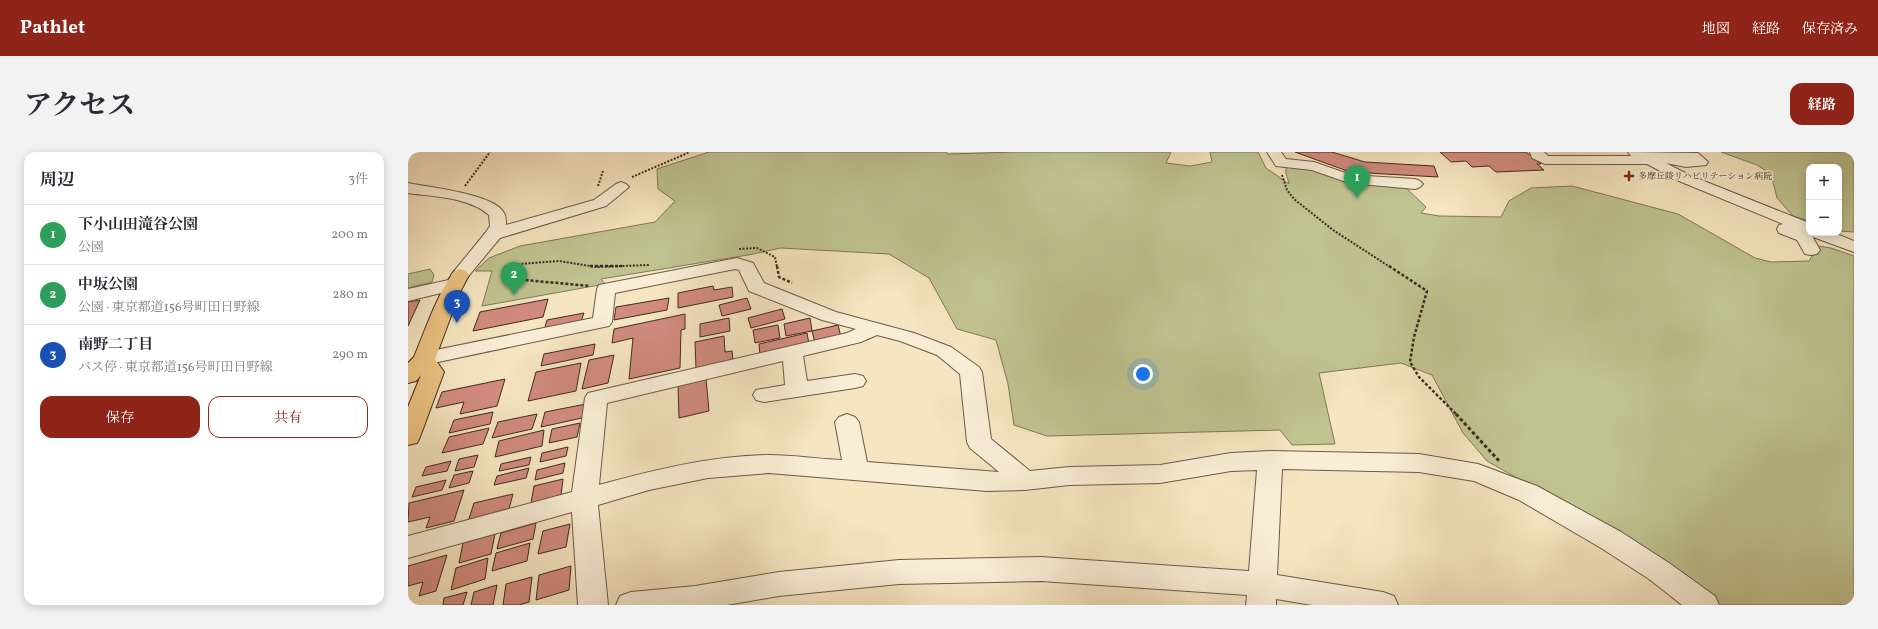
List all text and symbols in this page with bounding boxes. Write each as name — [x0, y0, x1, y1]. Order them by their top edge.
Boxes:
text: Pathlet — [20, 15, 85, 41]
text: 地図 — [1702, 20, 1730, 39]
text: 経路 — [1752, 20, 1780, 39]
text: 保存済み — [1802, 20, 1858, 39]
button: 経路 — [1790, 83, 1854, 125]
text: アクセス — [24, 87, 135, 126]
map controls — [1806, 164, 1842, 236]
button: + — [1806, 164, 1842, 200]
pin: 1 — [1344, 165, 1370, 198]
text: 周辺 — [40, 169, 74, 192]
marker: 多摩丘陵リハビリテーション病院 — [1623, 170, 1635, 182]
place label: 多摩丘陵リハビリテーション病院 — [1638, 170, 1772, 183]
text: 3件 — [348, 171, 368, 189]
button: − — [1806, 200, 1842, 236]
text: 下小山田滝谷公園 — [78, 215, 198, 236]
text: 1 — [50, 226, 56, 244]
text: 200 m — [331, 226, 368, 244]
text: 公園 — [78, 239, 104, 257]
pin: 2 — [501, 262, 527, 295]
text: 中坂公園 — [78, 275, 138, 296]
text: 2 — [50, 286, 56, 304]
text: 280 m — [332, 286, 368, 304]
pin: 3 — [444, 290, 470, 323]
text: 公園 · 東京都道156号町田日野線 — [78, 299, 260, 317]
text: 南野二丁目 — [78, 335, 153, 356]
text: 3 — [50, 346, 56, 364]
text: 290 m — [332, 346, 368, 364]
text: バス停 · 東京都道156号町田日野線 — [78, 359, 273, 377]
your location — [1133, 364, 1153, 384]
button: 保存 — [40, 396, 200, 438]
button: 共有 — [208, 396, 368, 438]

